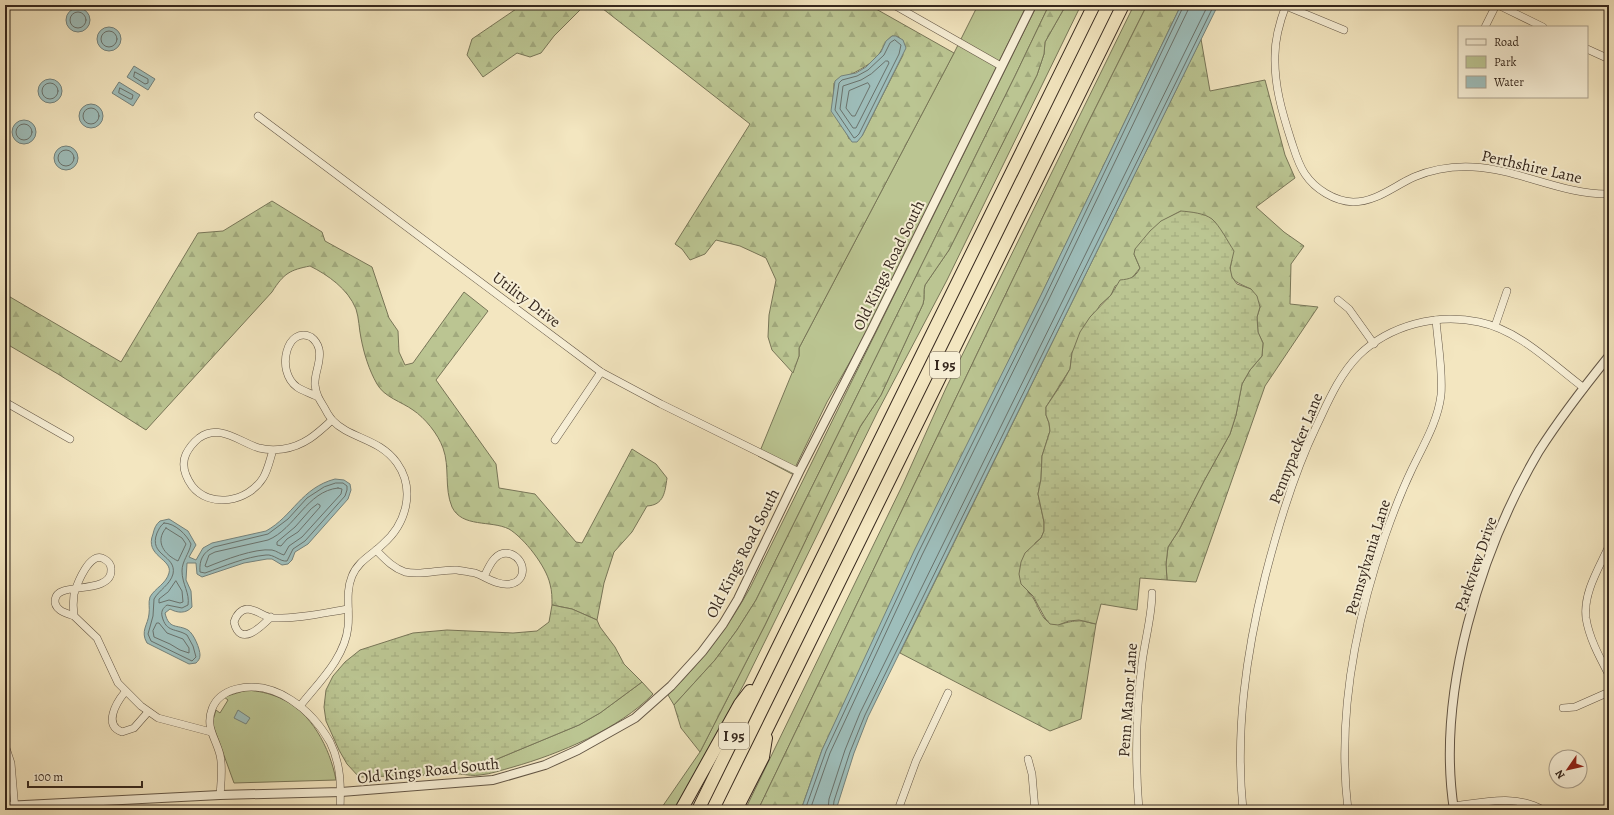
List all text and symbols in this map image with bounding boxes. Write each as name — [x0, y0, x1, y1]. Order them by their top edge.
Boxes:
legend — [1458, 26, 1588, 98]
text: Road — [1494, 34, 1520, 50]
text: Park — [1494, 54, 1517, 70]
text: Water — [1493, 74, 1524, 90]
street label: Perthshire Lane — [1479, 145, 1584, 189]
street label: Old Kings Road South — [848, 196, 930, 334]
street label: Utility Drive — [488, 267, 565, 333]
road number: I 95 — [930, 352, 960, 378]
street label: Pennypacker Lane — [1264, 390, 1328, 507]
street label: Old Kings Road South — [701, 484, 785, 622]
street label: Pennsylvania Lane — [1340, 497, 1396, 618]
street label: Parkview Drive — [1449, 514, 1502, 615]
street label: Penn Manor Lane — [1113, 642, 1143, 758]
road number: I 95 — [719, 723, 749, 749]
north arrow — [1548, 749, 1588, 789]
street label: Old Kings Road South — [356, 753, 501, 789]
scale bar — [28, 763, 142, 789]
text: N — [1552, 767, 1569, 782]
text: 100 m — [34, 769, 63, 785]

